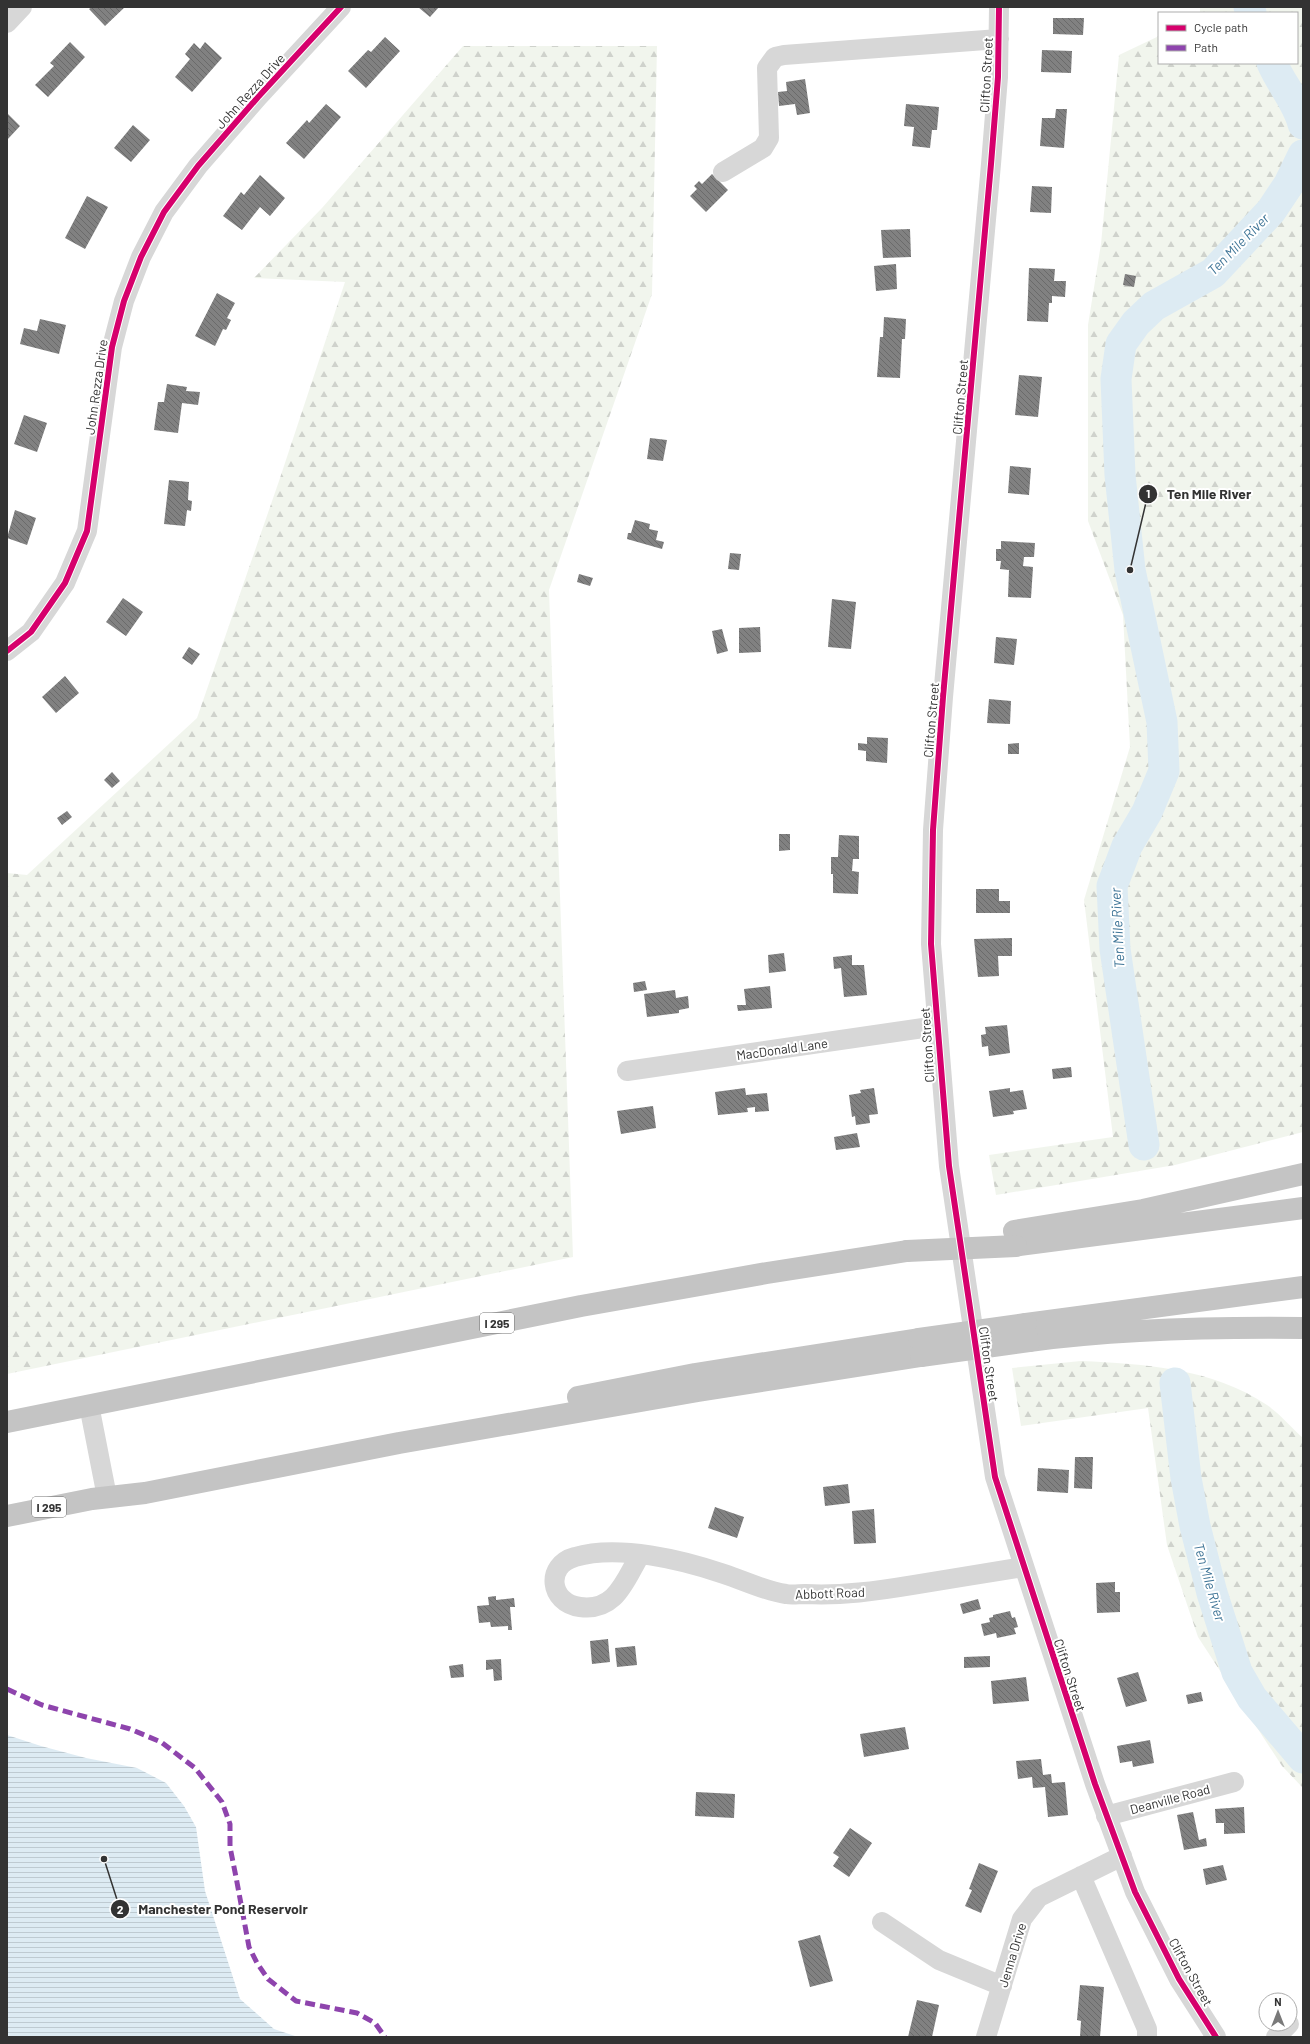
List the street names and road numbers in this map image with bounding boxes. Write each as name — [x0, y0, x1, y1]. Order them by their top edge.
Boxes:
street label: Clifton Street — [976, 37, 996, 113]
street label: John Rezza Drive — [212, 50, 288, 132]
street label: John Rezza Drive — [81, 338, 111, 436]
street label: Clifton Street — [949, 359, 971, 435]
street label: Clifton Street — [920, 682, 942, 758]
street label: Clifton Street — [916, 1007, 938, 1083]
street label: MacDonald Lane — [735, 1035, 829, 1063]
road number: I 295 — [480, 1313, 514, 1333]
street label: Clifton Street — [976, 1325, 1002, 1403]
road number: I 295 — [32, 1497, 66, 1517]
street label: Abbott Road — [795, 1584, 865, 1602]
street label: Clifton Street — [1051, 1637, 1089, 1713]
street label: Deanville Road — [1128, 1781, 1212, 1817]
street label: Jenna Drive — [995, 1921, 1029, 1989]
street label: Clifton Street — [1166, 1935, 1216, 2009]

